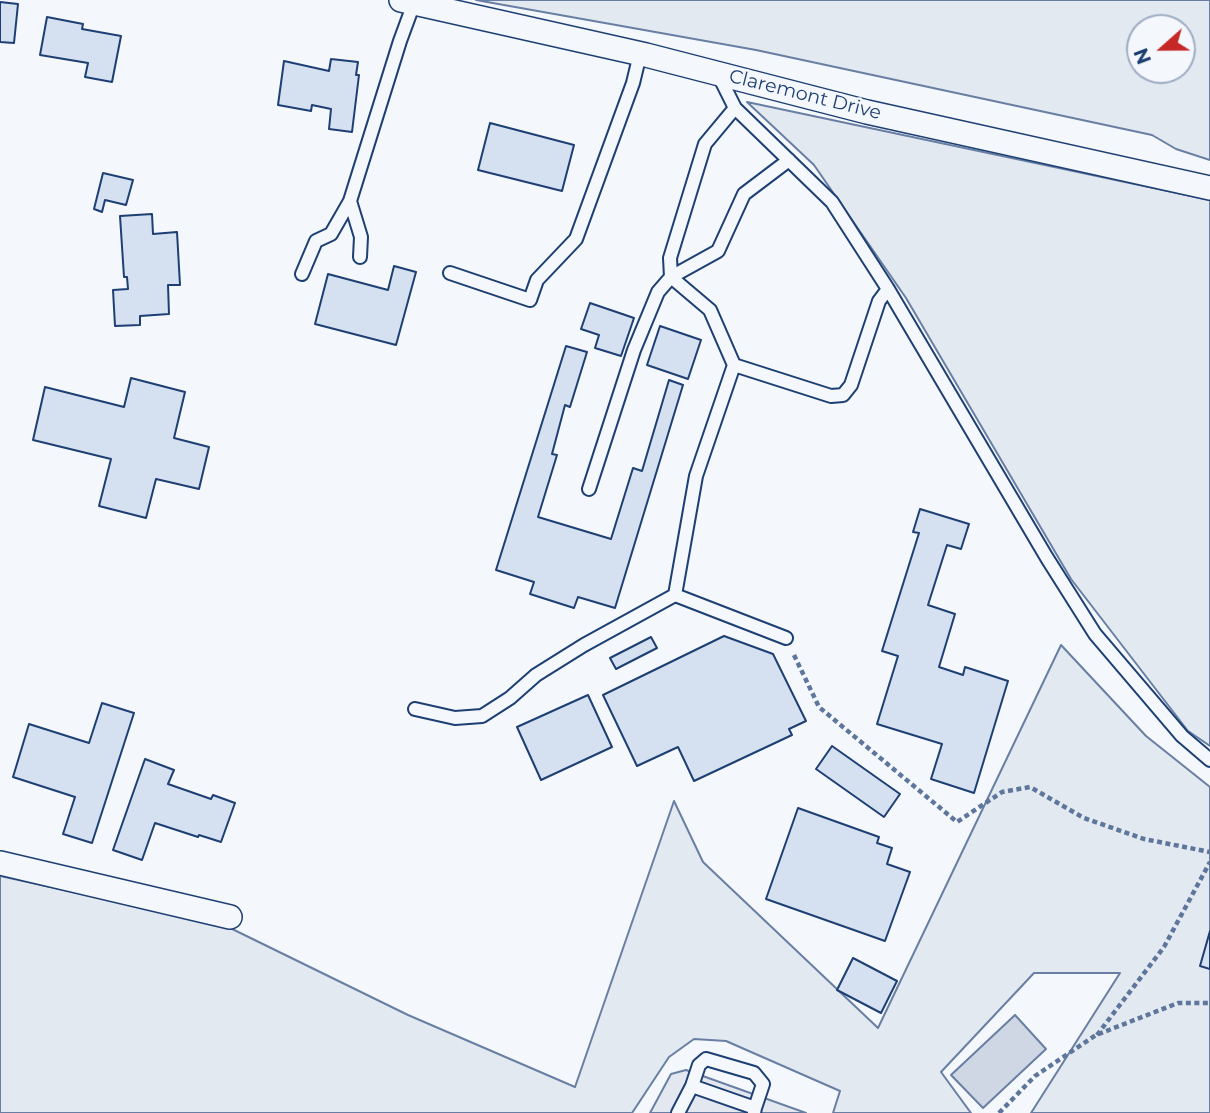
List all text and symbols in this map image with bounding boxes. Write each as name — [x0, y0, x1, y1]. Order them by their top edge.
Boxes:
north arrow — [1126, 14, 1196, 84]
text: N — [1129, 45, 1156, 67]
street label: Claremont Drive — [727, 65, 883, 125]

